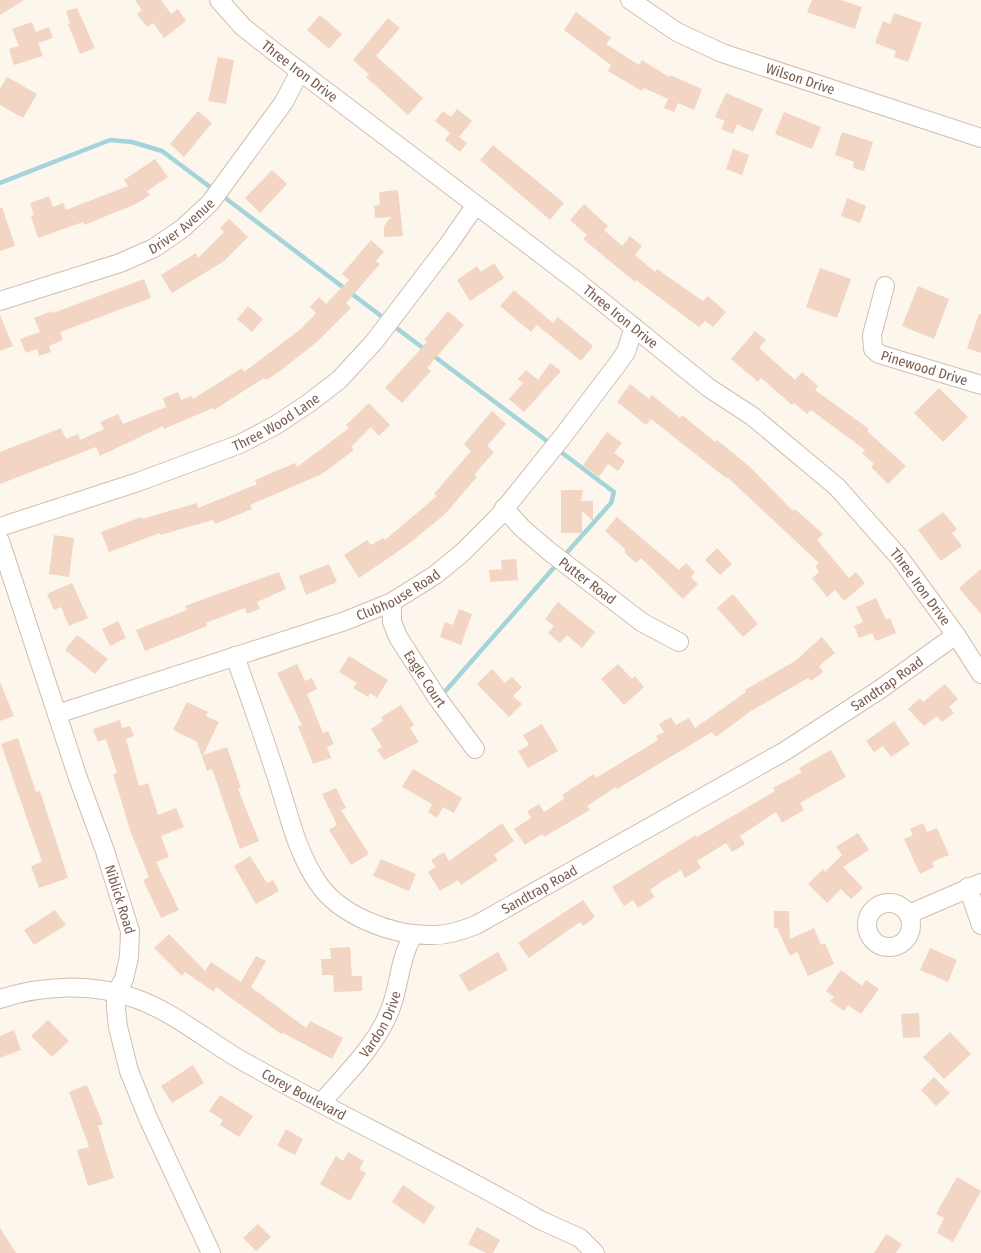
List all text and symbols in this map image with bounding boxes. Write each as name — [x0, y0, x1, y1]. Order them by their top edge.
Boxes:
street label: Three Iron Drive — [258, 36, 341, 106]
street label: Wilson Drive — [764, 60, 837, 98]
street label: Driver Avenue — [146, 195, 218, 258]
street label: Three Iron Drive — [580, 281, 662, 352]
street label: Pinewood Drive — [879, 347, 970, 389]
street label: Three Wood Lane — [230, 390, 323, 455]
street label: Three Iron Drive — [887, 545, 955, 629]
street label: Putter Road — [556, 553, 619, 608]
street label: Clubhouse Road — [354, 566, 444, 624]
street label: Eagle Court — [400, 647, 450, 711]
street label: Sandtrap Road — [847, 653, 926, 715]
street label: Sandtrap Road — [498, 861, 580, 917]
street label: Niblick Road — [101, 863, 139, 936]
street label: Vardon Drive — [356, 989, 404, 1061]
street label: Corey Boulevard — [259, 1065, 349, 1124]

